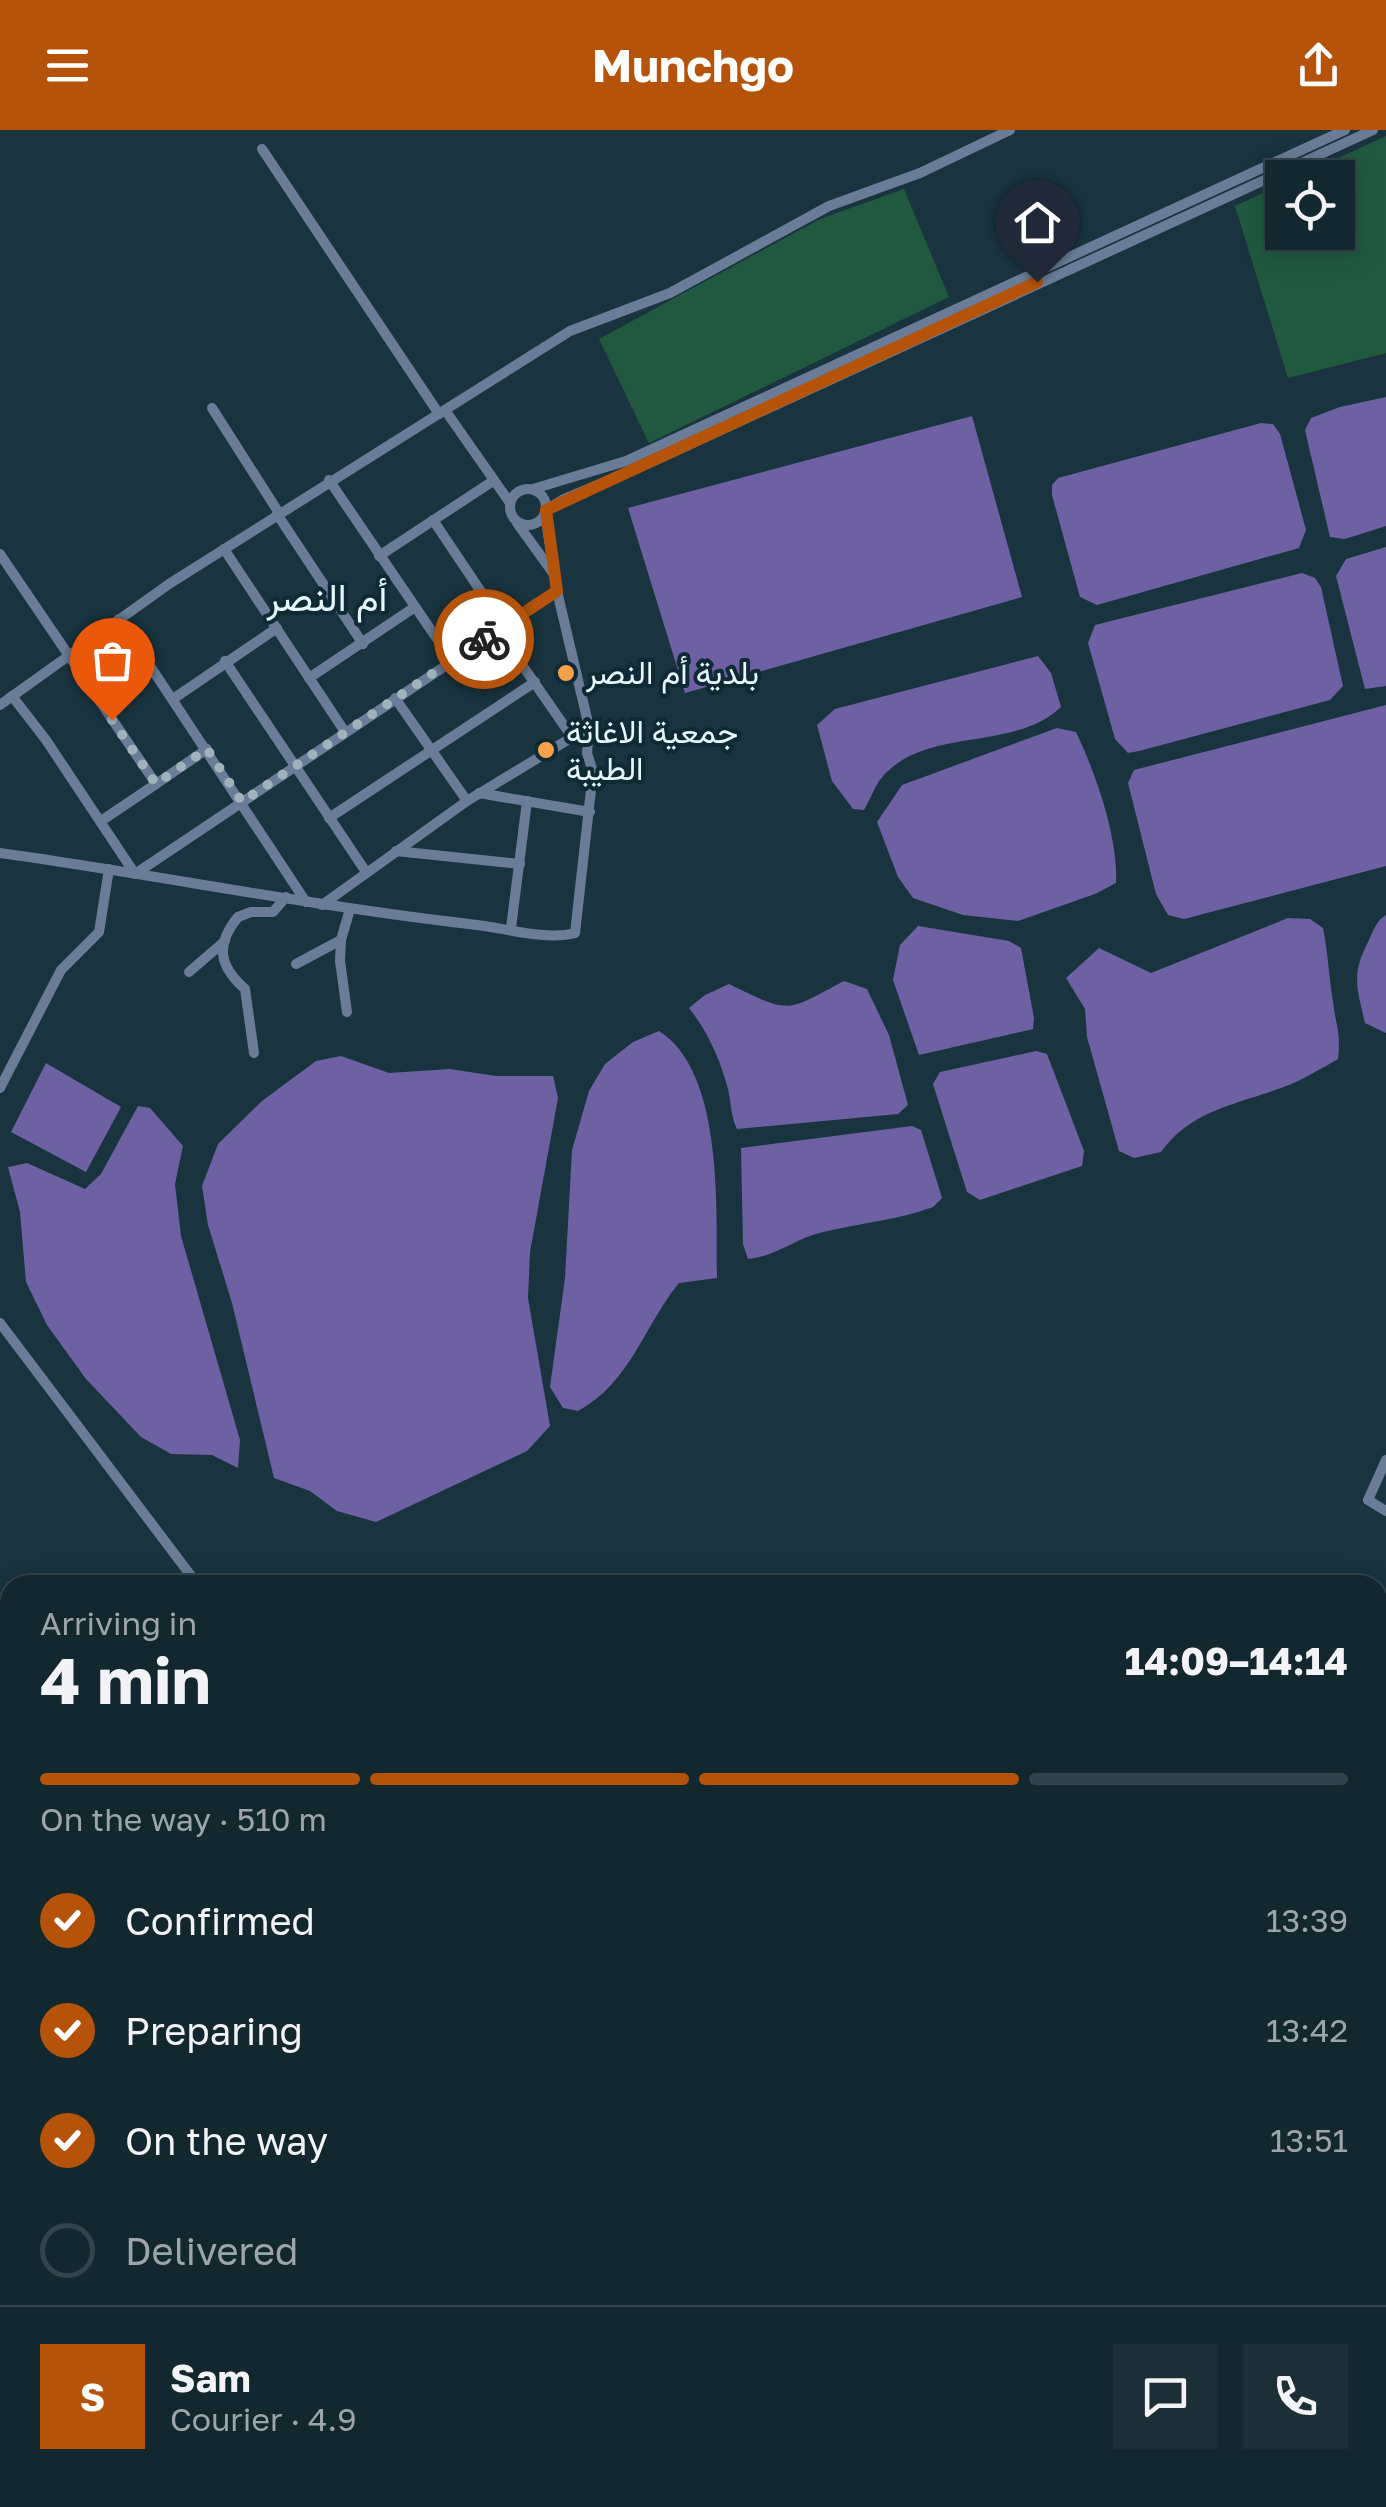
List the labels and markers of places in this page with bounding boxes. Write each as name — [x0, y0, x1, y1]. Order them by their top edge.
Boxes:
pin — [995, 180, 1080, 283]
pin — [70, 618, 155, 721]
place label: بلدية أم النصر — [585, 653, 759, 694]
marker: بلدية أم النصر — [555, 662, 577, 684]
place label: جمعية الاغاثة الطيبة — [566, 712, 738, 787]
marker: جمعية الاغاثة الطيبة — [535, 739, 557, 761]

